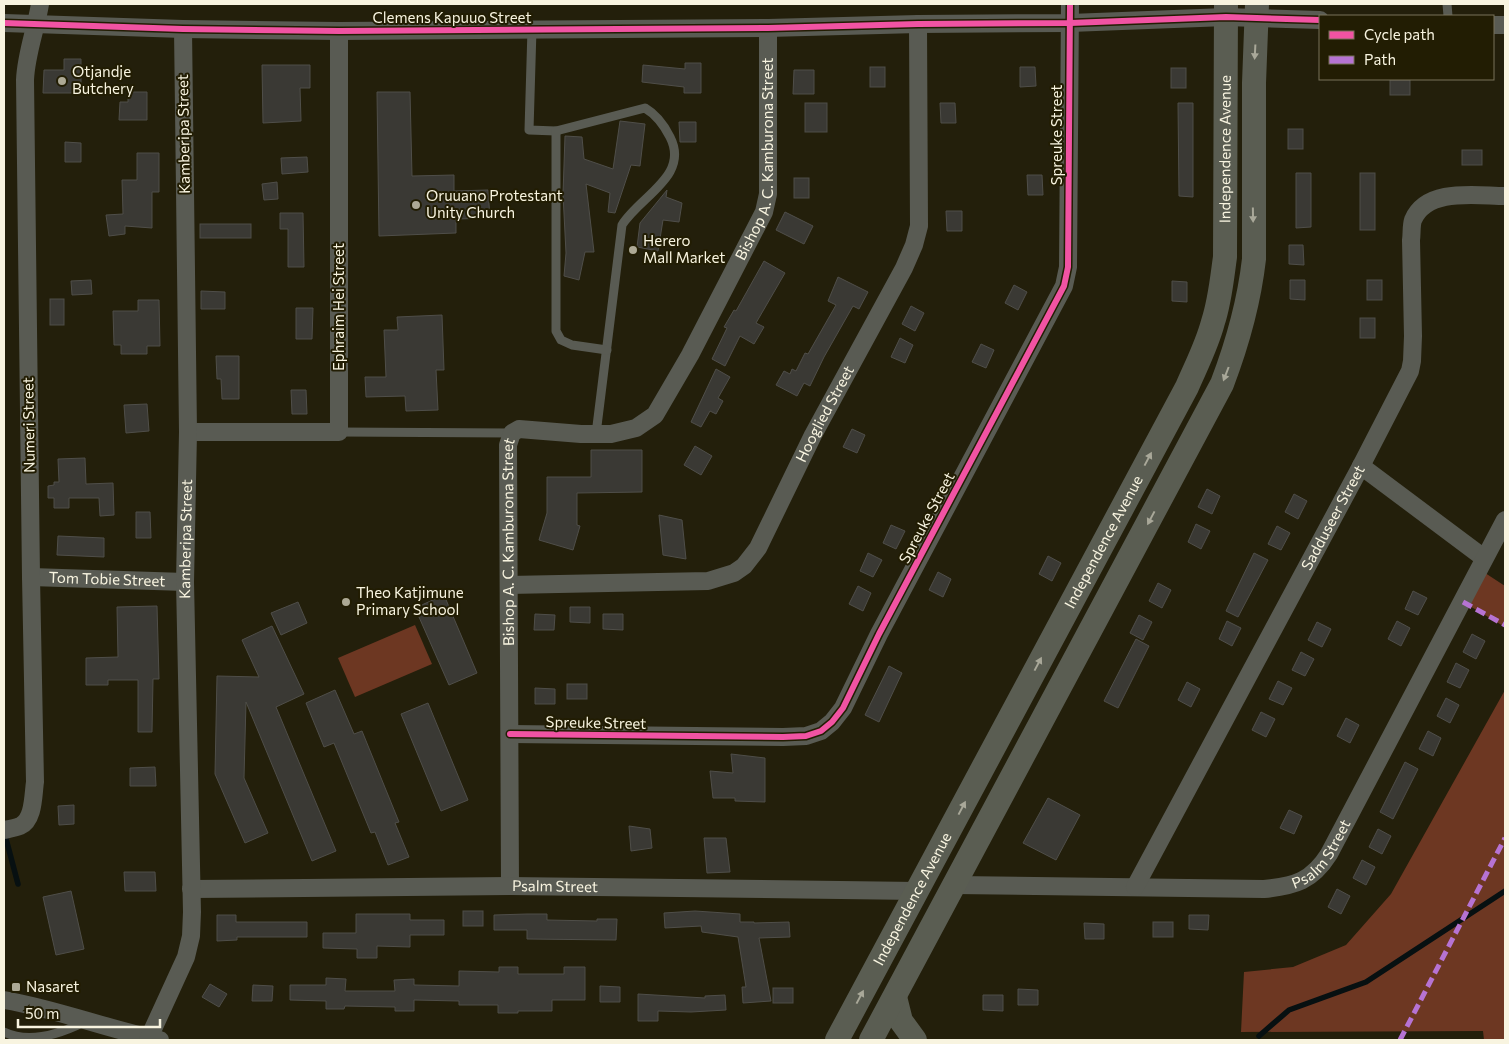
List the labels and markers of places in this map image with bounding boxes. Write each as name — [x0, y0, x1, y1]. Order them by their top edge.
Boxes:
place label: Otjandje Butchery — [72, 62, 134, 97]
marker: Otjandje Butchery — [56, 75, 68, 87]
place label: Oruuano Protestant Unity Church — [426, 186, 563, 221]
marker: Oruuano Protestant Unity Church — [410, 199, 422, 211]
place label: Herero Mall Market — [643, 231, 725, 266]
marker: Herero Mall Market — [627, 244, 639, 256]
place label: Theo Katjimune Primary School — [356, 583, 464, 618]
marker: Theo Katjimune Primary School — [340, 596, 352, 608]
place label: Nasaret — [26, 977, 80, 995]
marker: Nasaret — [10, 981, 22, 993]

